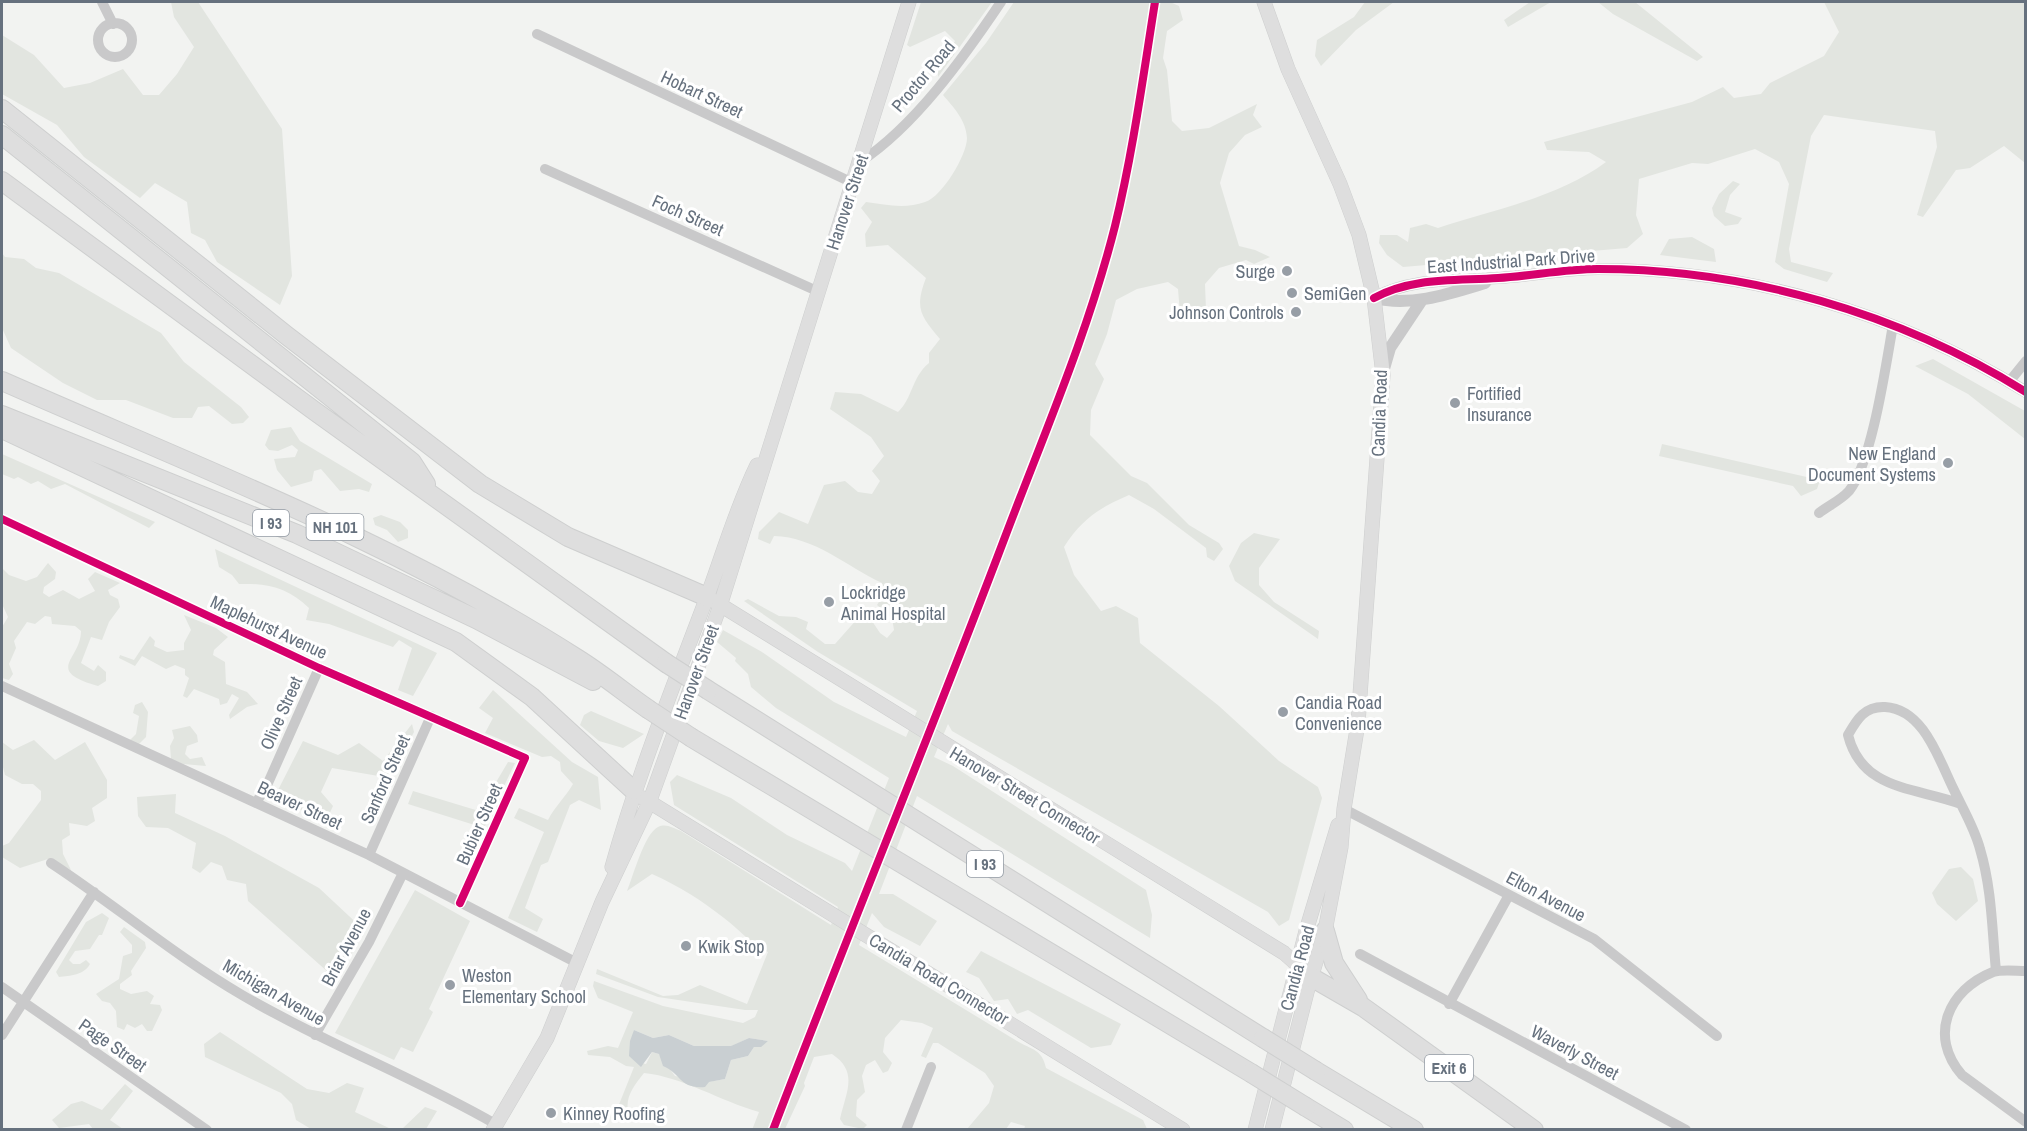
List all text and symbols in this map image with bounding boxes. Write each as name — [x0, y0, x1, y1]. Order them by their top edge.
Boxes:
street label: Proctor Road — [885, 35, 961, 117]
street label: Hobart Street — [657, 64, 747, 124]
street label: Hanover Street — [820, 151, 874, 253]
street label: Foch Street — [648, 188, 728, 242]
street label: East Industrial Park Drive — [1426, 243, 1596, 279]
place label: Surge — [1236, 259, 1275, 284]
marker: Surge — [1280, 264, 1294, 278]
place label: SemiGen — [1304, 281, 1366, 306]
marker: SemiGen — [1285, 286, 1299, 300]
place label: Johnson Controls — [1169, 300, 1284, 325]
marker: Johnson Controls — [1289, 305, 1303, 319]
street label: Candia Road — [1365, 369, 1393, 457]
place label: Fortified Insurance — [1467, 381, 1532, 427]
marker: Fortified Insurance — [1448, 396, 1462, 410]
place label: New England Document Systems — [1808, 441, 1936, 487]
marker: New England Document Systems — [1941, 456, 1955, 470]
road number: I 93 — [253, 510, 289, 536]
road number: NH 101 — [306, 514, 364, 540]
place label: Lockridge Animal Hospital — [840, 580, 945, 626]
street label: Maplehurst Avenue — [207, 589, 331, 665]
marker: Lockridge Animal Hospital — [822, 595, 836, 609]
street label: Hanover Street — [667, 621, 725, 723]
street label: Olive Street — [254, 672, 308, 754]
place label: Candia Road Convenience — [1295, 690, 1382, 736]
marker: Candia Road Convenience — [1276, 705, 1290, 719]
street label: Sanford Street — [354, 730, 416, 828]
street label: Hanover Street Connector — [945, 740, 1105, 850]
street label: Beaver Street — [254, 775, 346, 835]
street label: Bubier Street — [450, 779, 508, 869]
road number: I 93 — [967, 851, 1003, 877]
street label: Elton Avenue — [1502, 865, 1590, 927]
street label: Briar Avenue — [315, 904, 377, 990]
street label: Candia Road — [1274, 923, 1320, 1013]
street label: Candia Road Connector — [864, 927, 1014, 1031]
place label: Kwik Stop — [698, 934, 764, 959]
marker: Kwik Stop — [679, 939, 693, 953]
street label: Michigan Avenue — [218, 953, 330, 1031]
place label: Weston Elementary School — [462, 963, 586, 1009]
marker: Weston Elementary School — [443, 978, 457, 992]
street label: Page Street — [74, 1012, 152, 1078]
street label: Waverly Street — [1527, 1018, 1623, 1086]
road number: Exit 6 — [1425, 1055, 1473, 1081]
place label: Kinney Roofing — [563, 1101, 666, 1126]
marker: Kinney Roofing — [544, 1106, 558, 1120]

